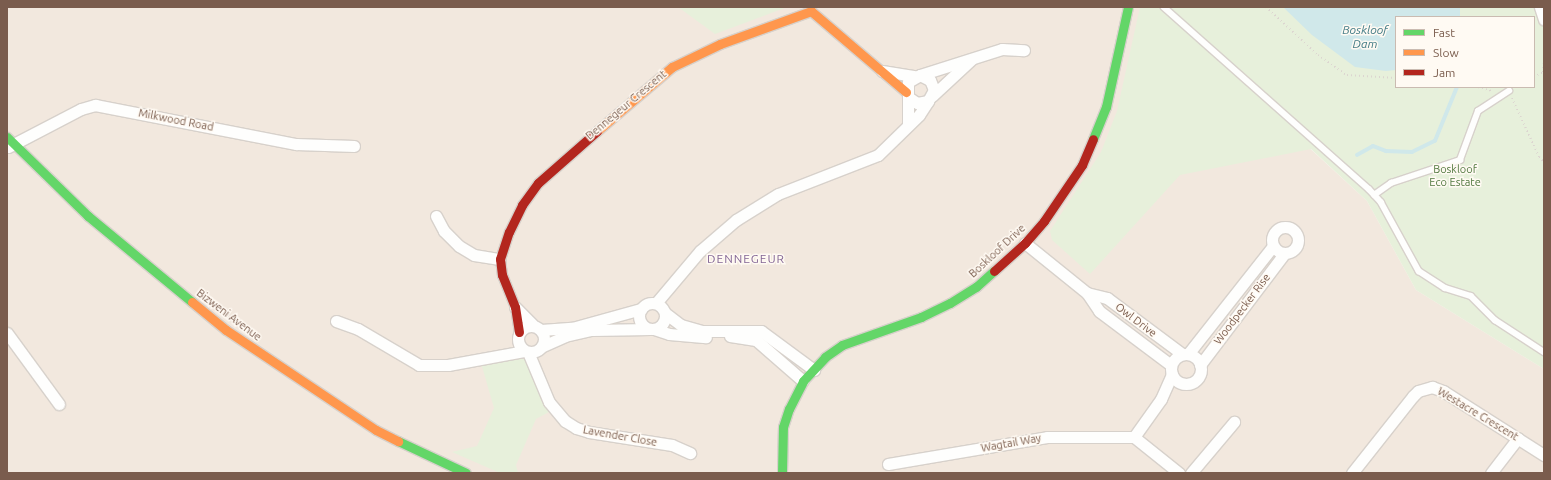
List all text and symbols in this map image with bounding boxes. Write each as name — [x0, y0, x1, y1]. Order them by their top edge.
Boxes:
legend — [1395, 16, 1535, 88]
water label: Boskloof Dam — [1342, 23, 1388, 51]
text: Fast — [1433, 26, 1455, 39]
text: Slow — [1433, 46, 1459, 59]
text: Jam — [1433, 66, 1455, 79]
street label: Dennegeur Crescent — [583, 67, 669, 143]
street label: Milkwood Road — [137, 106, 215, 134]
park label: Boskloof Eco Estate — [1429, 163, 1481, 189]
street label: Boskloof Drive — [966, 222, 1028, 280]
district label: DENNEGEUR — [707, 252, 785, 266]
street label: Woodpecker Rise — [1211, 271, 1273, 347]
street label: Bizweni Avenue — [194, 286, 264, 344]
street label: Owl Drive — [1113, 300, 1159, 340]
street label: Westacre Crescent — [1435, 385, 1521, 443]
street label: Lavender Close — [582, 423, 658, 449]
street label: Wagtail Way — [980, 431, 1042, 455]

